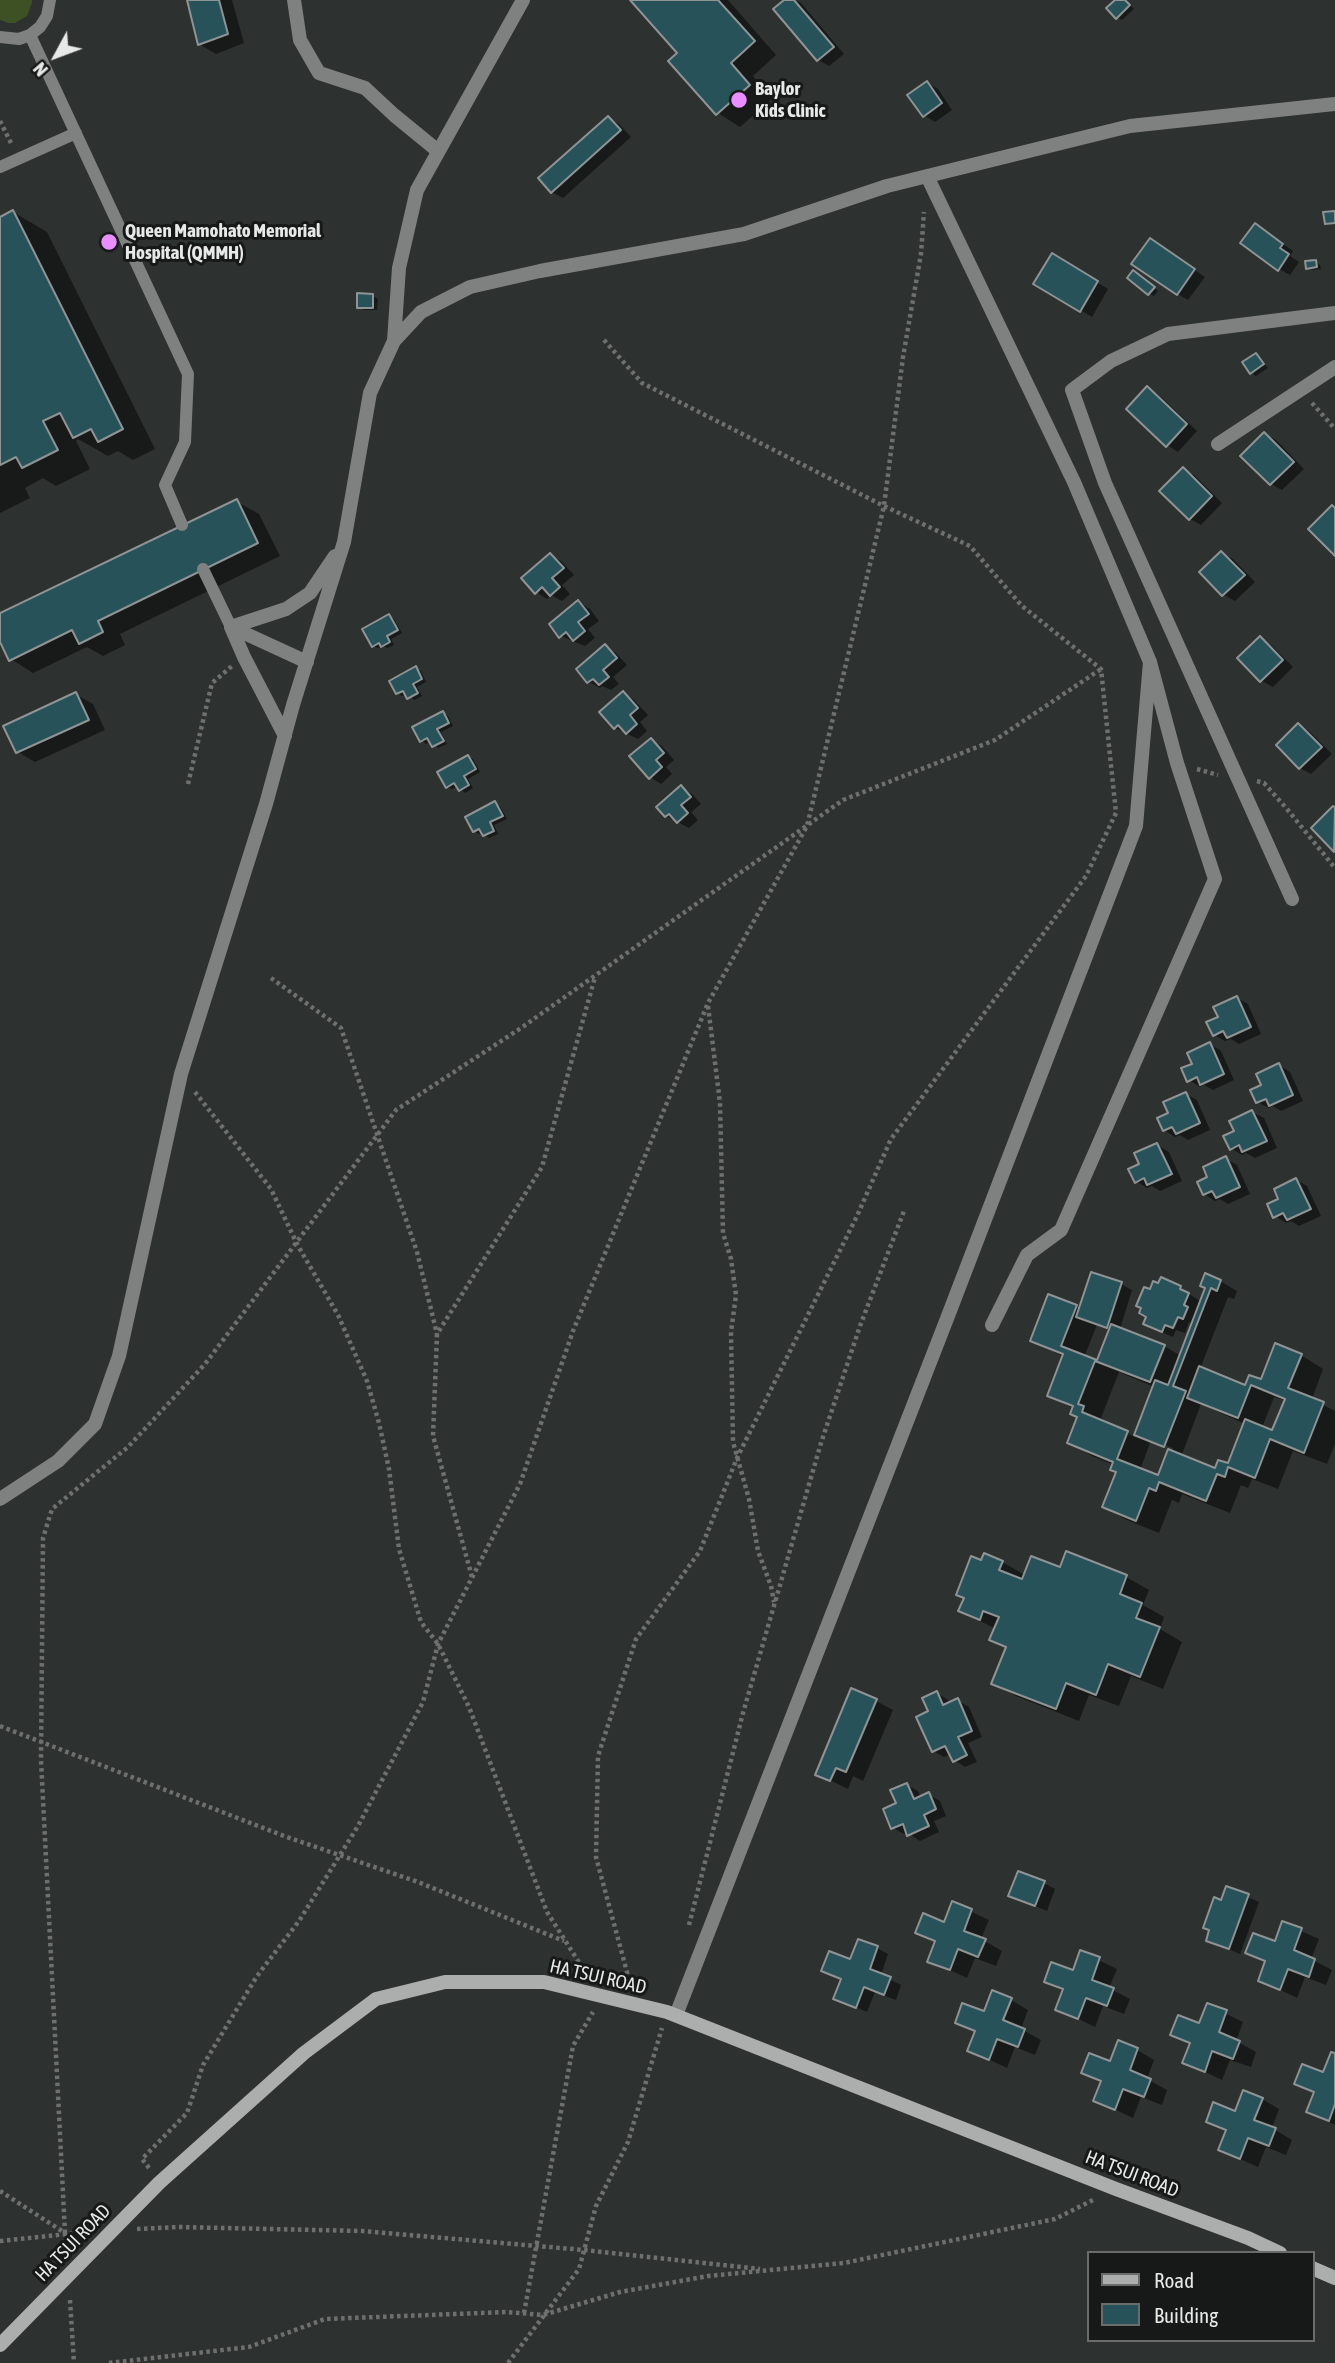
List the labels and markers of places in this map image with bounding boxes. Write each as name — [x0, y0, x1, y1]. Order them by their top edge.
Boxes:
place label: Baylor Kids Clinic — [755, 78, 826, 122]
marker: Baylor Kids Clinic — [729, 90, 749, 110]
place label: Queen Mamohato Memorial Hospital (QMMH) — [125, 220, 321, 264]
marker: Queen Mamohato Memorial Hospital (QMMH) — [99, 232, 119, 252]

